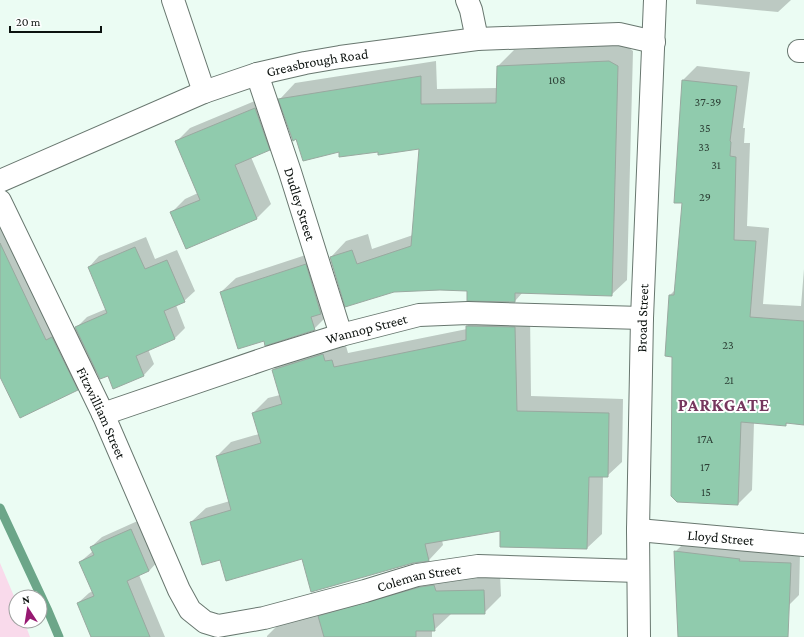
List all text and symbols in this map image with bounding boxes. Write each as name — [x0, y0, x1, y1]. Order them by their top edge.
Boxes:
scale bar — [10, 8, 101, 34]
text: 20 m — [16, 15, 41, 29]
street label: Greasbrough Road — [265, 45, 370, 80]
house number: 108 — [548, 73, 566, 87]
house number: 37-39 — [695, 95, 721, 109]
house number: 35 — [699, 121, 711, 135]
house number: 33 — [698, 140, 710, 154]
house number: 31 — [711, 158, 721, 172]
street label: Dudley Street — [281, 165, 319, 243]
house number: 29 — [699, 190, 711, 204]
street label: Broad Street — [633, 283, 651, 352]
street label: Wannop Street — [324, 310, 409, 347]
house number: 23 — [722, 338, 734, 352]
street label: Fitzwilliam Street — [74, 364, 130, 462]
house number: 21 — [724, 373, 734, 387]
district label: PARKGATE — [678, 395, 770, 415]
house number: 17A — [697, 432, 713, 446]
house number: 17 — [700, 460, 710, 474]
house number: 15 — [701, 485, 711, 499]
street label: Lloyd Street — [687, 526, 755, 548]
street label: Coleman Street — [375, 561, 462, 595]
north arrow — [8, 589, 48, 629]
text: N — [21, 592, 31, 606]

